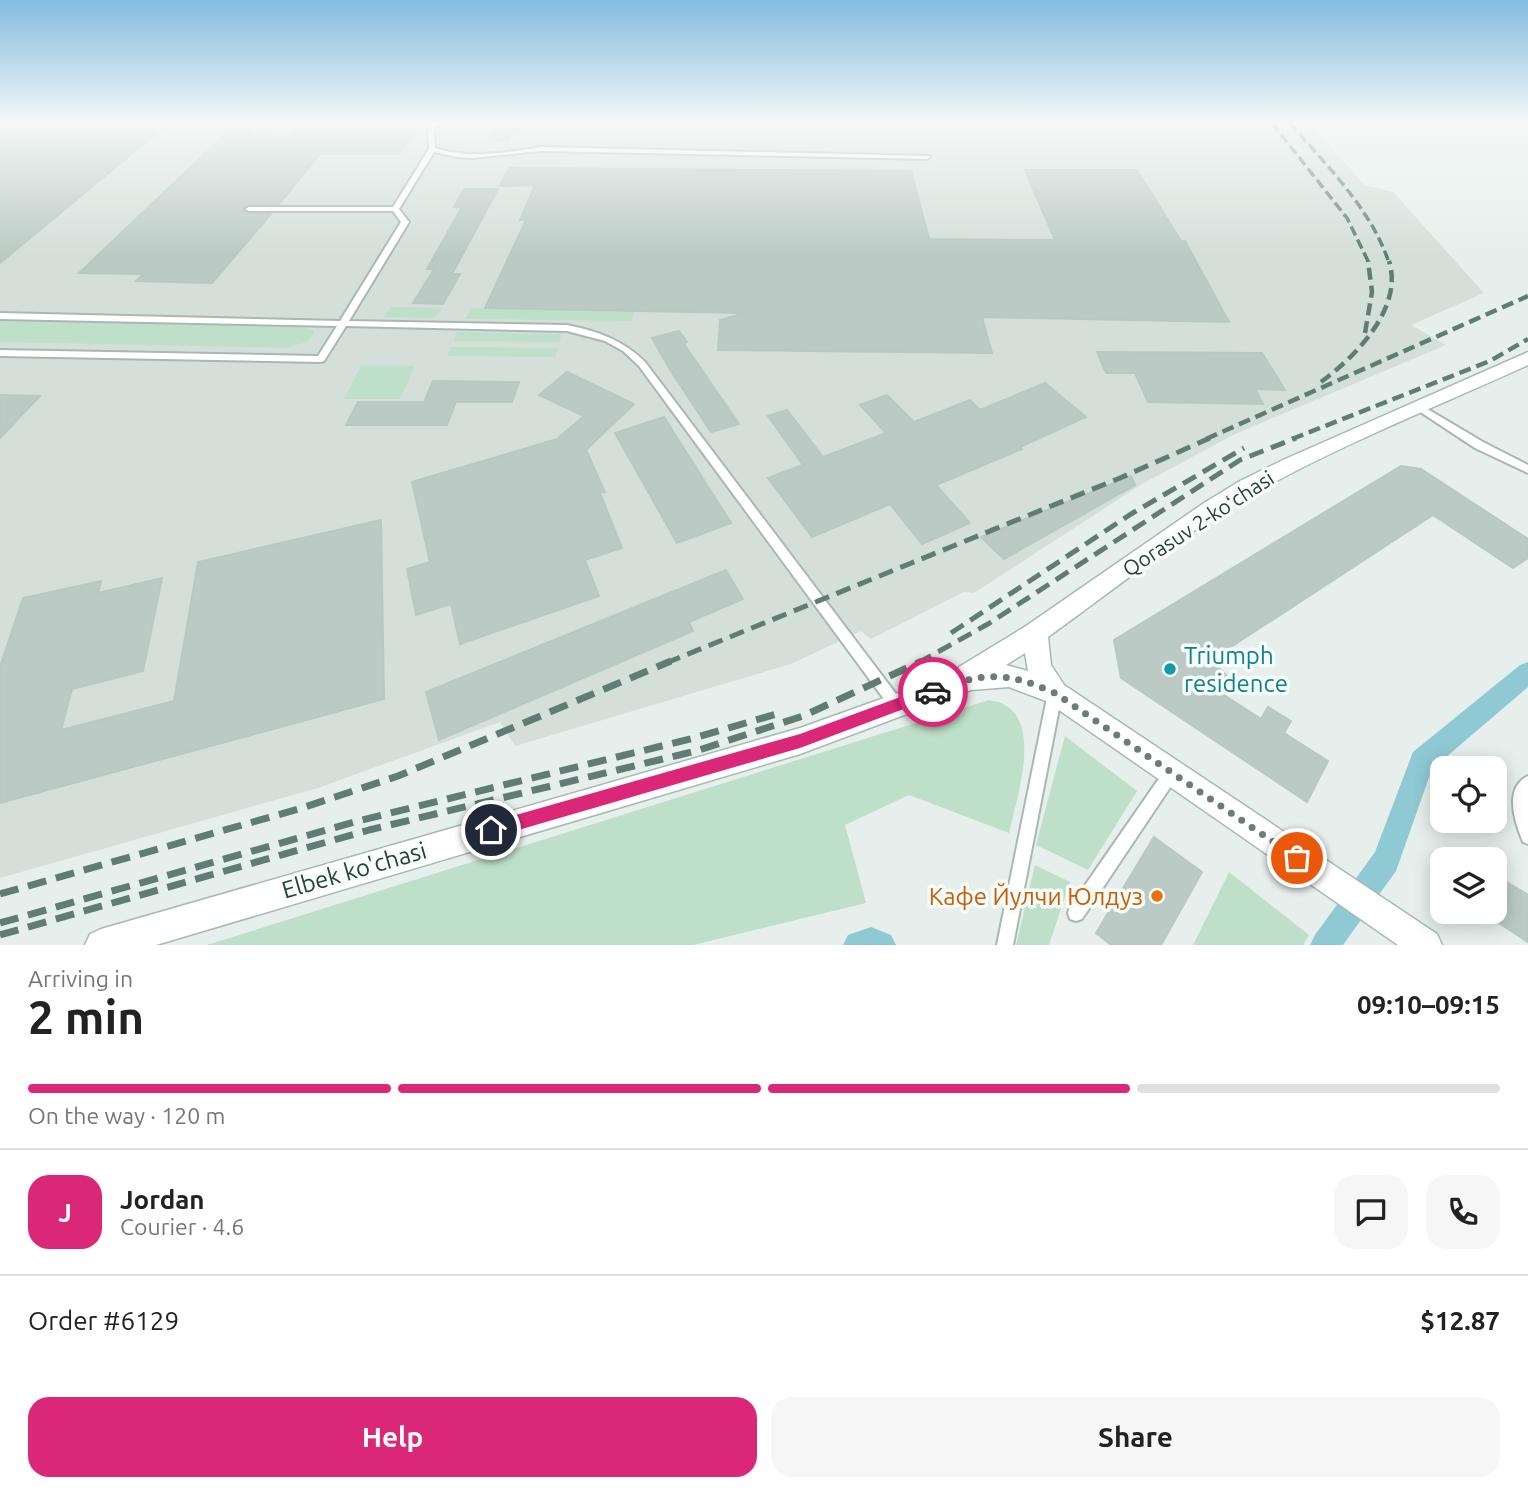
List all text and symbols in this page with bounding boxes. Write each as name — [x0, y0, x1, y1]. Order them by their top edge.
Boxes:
street label: Qorasuv 2-koʻchasi — [1118, 465, 1278, 581]
place label: Triumph residence — [1184, 642, 1288, 697]
courier — [898, 657, 968, 727]
marker: Triumph residence — [1162, 661, 1178, 677]
icon: car — [914, 673, 952, 711]
map controls — [1430, 756, 1507, 924]
button: locate — [1430, 756, 1507, 833]
pin — [461, 800, 521, 860]
icon: home — [472, 811, 510, 849]
pin — [1267, 828, 1327, 888]
street label: Elbek ko'chasi — [279, 836, 429, 904]
icon: bag — [1278, 839, 1316, 877]
button: layers — [1430, 847, 1507, 924]
place label: Кафе Йулчи Юлдуз — [929, 882, 1143, 910]
marker: Кафе Йулчи Юлдуз — [1149, 888, 1165, 904]
text: Arriving in — [28, 966, 133, 991]
text: 09:10–09:15 — [1357, 990, 1500, 1019]
text: 2 min — [28, 991, 144, 1043]
text: On the way · 120 m — [28, 1103, 225, 1128]
button: chat — [1334, 1175, 1408, 1249]
button: phone — [1426, 1175, 1500, 1249]
text: Jordan — [120, 1185, 205, 1214]
text: J — [58, 1198, 72, 1227]
text: Courier · 4.6 — [120, 1214, 244, 1239]
text: Order #6129 — [28, 1306, 179, 1335]
text: $12.87 — [1420, 1306, 1500, 1335]
button: Help — [28, 1397, 757, 1477]
button: Share — [771, 1397, 1500, 1477]

